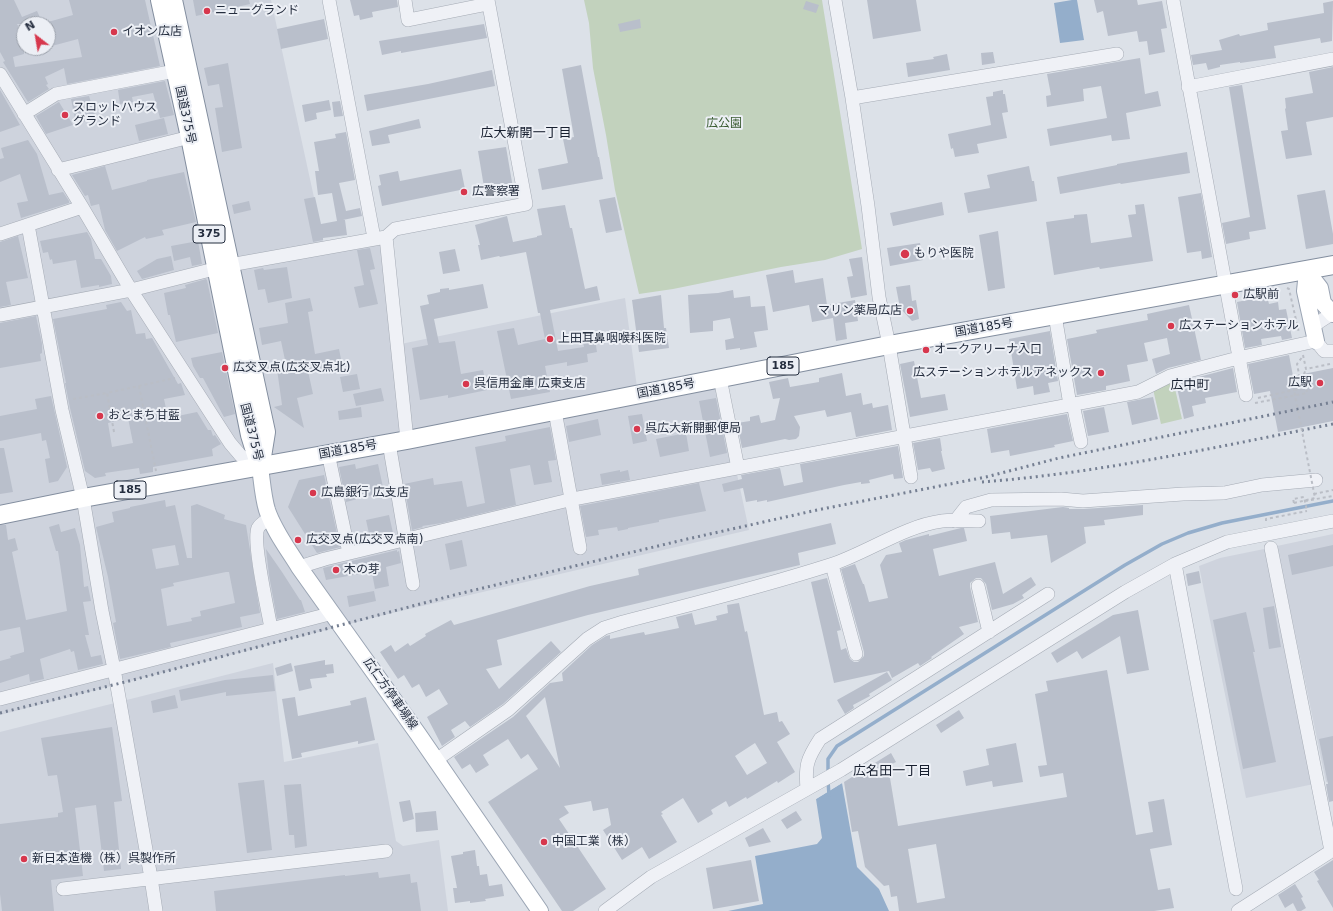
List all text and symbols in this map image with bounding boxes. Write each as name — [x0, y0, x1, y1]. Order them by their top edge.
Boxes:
place label: ニューグランド — [215, 4, 299, 18]
marker: ニューグランド — [202, 6, 212, 16]
north arrow — [16, 16, 56, 56]
text: N — [23, 18, 37, 34]
place label: イオン広店 — [122, 25, 182, 39]
marker: イオン広店 — [109, 27, 119, 37]
street label: 国道375号 — [172, 85, 198, 145]
place label: スロットハウス グランド — [73, 101, 157, 129]
marker: スロットハウス グランド — [60, 110, 70, 120]
park label: 広公園 — [706, 117, 742, 131]
district label: 広大新開一丁目 — [481, 126, 571, 142]
place label: 広警察署 — [472, 185, 520, 199]
marker: 広警察署 — [459, 187, 469, 197]
road number: 375 — [193, 225, 225, 243]
place label: もりや医院 — [914, 247, 974, 261]
marker: もりや医院 — [899, 248, 911, 260]
place label: 広駅前 — [1243, 288, 1279, 302]
marker: 広駅前 — [1230, 290, 1240, 300]
place label: マリン薬局広店 — [818, 304, 902, 318]
marker: マリン薬局広店 — [905, 306, 915, 316]
street label: 国道185号 — [954, 316, 1014, 340]
place label: 広ステーションホテル — [1179, 319, 1299, 333]
marker: 広ステーションホテル — [1166, 321, 1176, 331]
place label: 上田耳鼻咽喉科医院 — [558, 332, 666, 346]
marker: 上田耳鼻咽喉科医院 — [545, 334, 555, 344]
place label: オークアリーナ入口 — [934, 343, 1042, 357]
marker: オークアリーナ入口 — [921, 345, 931, 355]
road number: 185 — [767, 357, 799, 375]
place label: 広交叉点(広交叉点北) — [233, 361, 350, 375]
marker: 広交叉点(広交叉点北) — [220, 363, 230, 373]
place label: 広ステーションホテルアネックス — [913, 366, 1093, 380]
marker: 広ステーションホテルアネックス — [1096, 368, 1106, 378]
street label: 国道185号 — [636, 376, 696, 402]
place label: 広駅 — [1288, 376, 1312, 390]
place label: 呉信用金庫 広東支店 — [474, 377, 586, 391]
district label: 広中町 — [1171, 378, 1209, 394]
marker: 広駅 — [1315, 378, 1325, 388]
marker: 呉信用金庫 広東支店 — [461, 379, 471, 389]
street label: 国道375号 — [237, 402, 265, 462]
place label: おとまち甘藍 — [108, 409, 180, 423]
marker: おとまち甘藍 — [95, 411, 105, 421]
place label: 呉広大新開郵便局 — [645, 422, 741, 436]
marker: 呉広大新開郵便局 — [632, 424, 642, 434]
street label: 国道185号 — [318, 438, 378, 462]
road number: 185 — [114, 481, 146, 499]
place label: 広島銀行 広支店 — [321, 486, 409, 500]
marker: 広島銀行 広支店 — [308, 488, 318, 498]
place label: 広交叉点(広交叉点南) — [306, 533, 423, 547]
marker: 広交叉点(広交叉点南) — [293, 535, 303, 545]
place label: 木の芽 — [344, 563, 380, 577]
marker: 木の芽 — [331, 565, 341, 575]
street label: 広仁方停車場線 — [360, 655, 420, 733]
district label: 広名田一丁目 — [853, 764, 931, 780]
place label: 中国工業（株） — [552, 835, 636, 849]
marker: 中国工業（株） — [539, 837, 549, 847]
place label: 新日本造機（株）呉製作所 — [32, 852, 176, 866]
marker: 新日本造機（株）呉製作所 — [19, 854, 29, 864]

